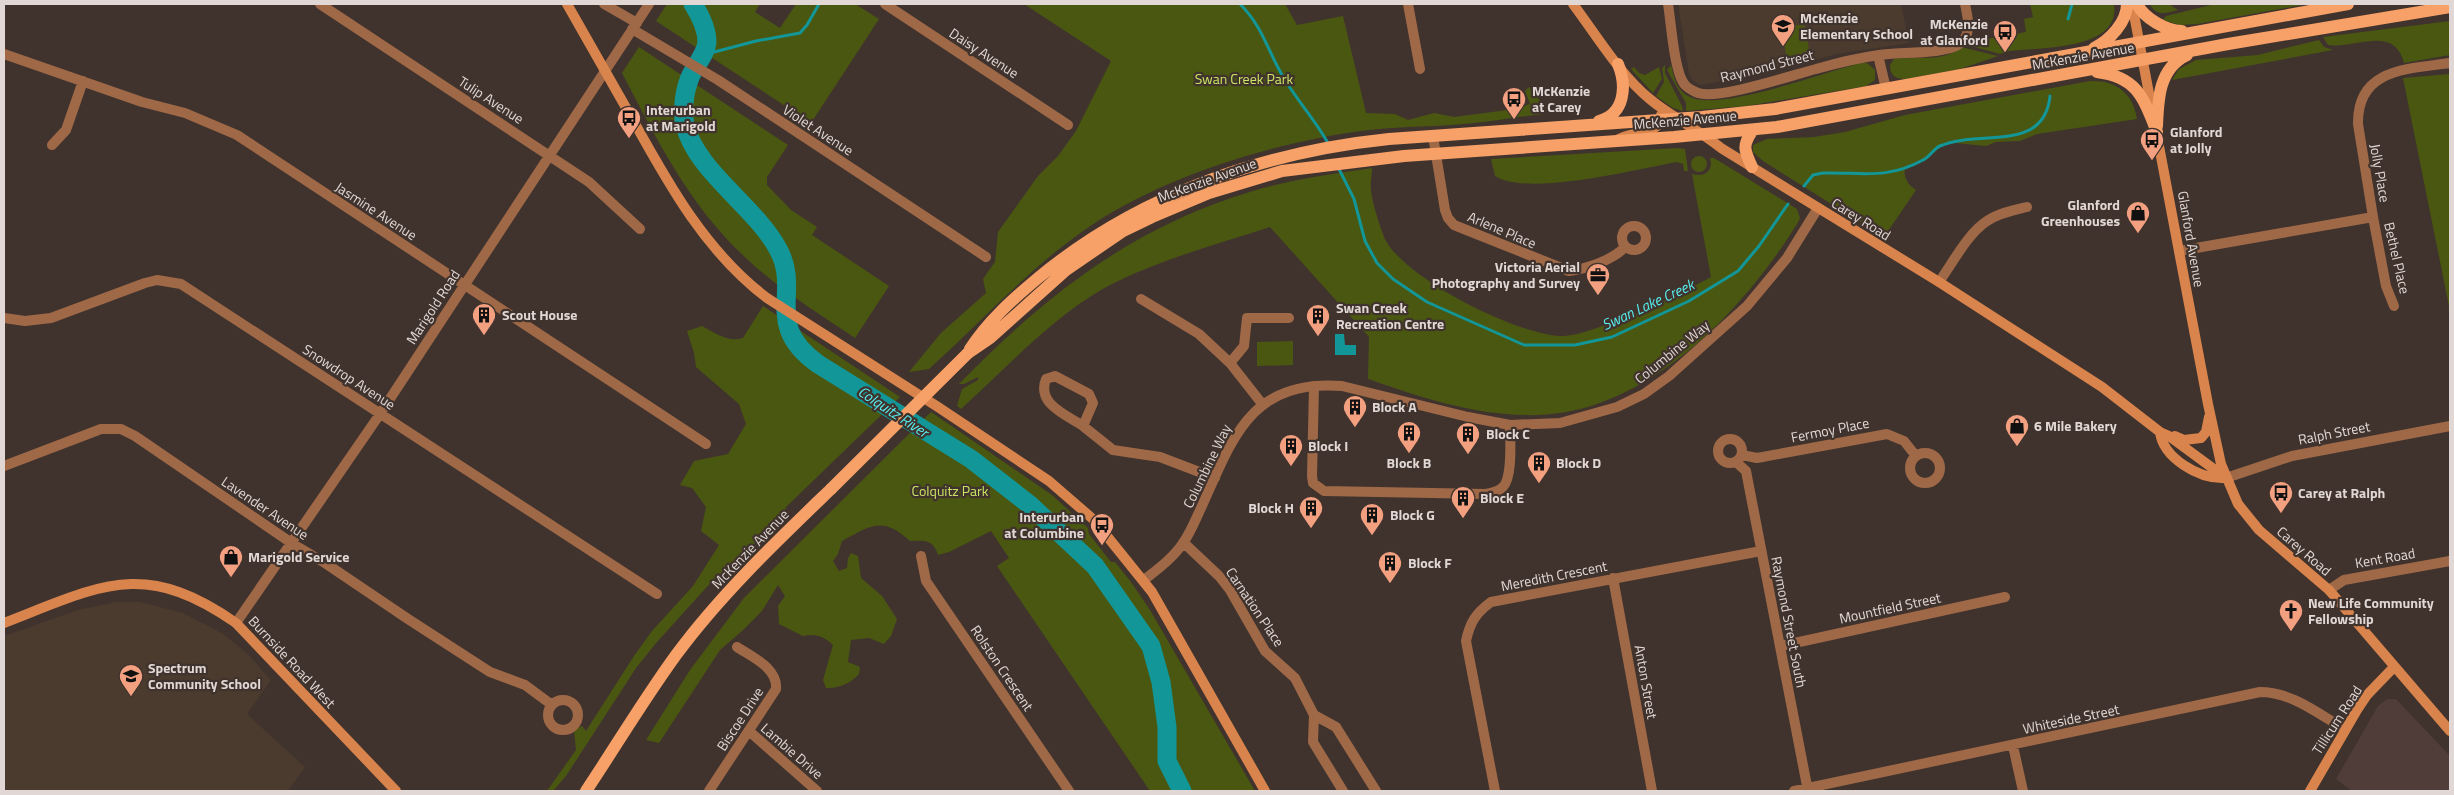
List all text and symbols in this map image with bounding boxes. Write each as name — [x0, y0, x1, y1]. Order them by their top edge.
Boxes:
place label: McKenzie Elementary School — [1800, 7, 1913, 44]
school or university icon: McKenzie Elementary School — [1770, 13, 1796, 47]
place label: McKenzie at Glanford — [1920, 13, 1988, 50]
bus stop icon: McKenzie at Glanford — [1992, 19, 2018, 53]
street label: Daisy Avenue — [945, 22, 1023, 83]
street label: McKenzie Avenue — [2030, 36, 2136, 75]
street label: Raymond Street — [1718, 44, 1816, 87]
park label: Swan Creek Park — [1195, 68, 1294, 89]
street label: Tulip Avenue — [454, 71, 528, 129]
place label: McKenzie at Carey — [1532, 80, 1590, 117]
bus stop icon: McKenzie at Carey — [1501, 86, 1527, 120]
place label: Interurban at Marigold — [646, 99, 716, 136]
street label: Violet Avenue — [779, 99, 858, 160]
bus stop icon: Interurban at Marigold — [616, 105, 642, 139]
street label: McKenzie Avenue — [1632, 105, 1737, 134]
place label: Glanford at Jolly — [2170, 121, 2223, 158]
bus stop icon: Glanford at Jolly — [2139, 127, 2165, 161]
street label: Jolly Place — [2365, 142, 2396, 204]
street label: McKenzie Avenue — [1155, 152, 1259, 207]
street label: Jasmine Avenue — [331, 176, 421, 245]
street label: Glanford Avenue — [2173, 189, 2210, 289]
street label: Carey Road — [1828, 192, 1895, 245]
place label: Glanford Greenhouses — [2041, 194, 2120, 231]
shop icon: Glanford Greenhouses — [2125, 200, 2151, 234]
street label: Arlene Place — [1465, 206, 1540, 253]
street label: Bethel Place — [2379, 220, 2416, 296]
place label: Victoria Aerial Photography and Survey — [1432, 256, 1580, 293]
office icon: Victoria Aerial Photography and Survey — [1585, 262, 1611, 296]
street label: Marigold Road — [401, 265, 465, 348]
water label: Swan Lake Creek — [1598, 272, 1700, 336]
place label: Swan Creek Recreation Centre — [1336, 297, 1444, 334]
building icon: Scout House — [471, 302, 497, 336]
building icon: Swan Creek Recreation Centre — [1305, 303, 1331, 337]
place label: Scout House — [502, 304, 578, 325]
street label: Columbine Way — [1630, 315, 1714, 388]
street label: Snowdrop Avenue — [299, 339, 400, 414]
water label: Colquitz River — [853, 380, 935, 444]
building icon: Block A — [1342, 394, 1368, 428]
place label: Block A — [1372, 396, 1417, 417]
street label: Fermoy Place — [1789, 412, 1871, 447]
shop icon: 6 Mile Bakery — [2004, 413, 2030, 447]
place label: 6 Mile Bakery — [2034, 415, 2117, 436]
street label: Ralph Street — [2296, 415, 2372, 450]
street label: Columbine Way — [1177, 420, 1236, 511]
building icon: Block B — [1396, 420, 1422, 454]
building icon: Block C — [1455, 421, 1481, 455]
place label: Block C — [1486, 423, 1530, 444]
building icon: Block I — [1278, 433, 1304, 467]
place label: Block I — [1308, 435, 1348, 456]
building icon: Block D — [1526, 450, 1552, 484]
place label: Block B — [1387, 452, 1431, 473]
place label: Block D — [1556, 452, 1601, 473]
street label: Lavender Avenue — [218, 471, 313, 545]
park label: Colquitz Park — [911, 480, 989, 501]
bus stop icon: Carey at Ralph — [2268, 480, 2294, 514]
place label: Carey at Ralph — [2298, 482, 2385, 503]
building icon: Block E — [1450, 485, 1476, 519]
place label: Block E — [1480, 487, 1524, 508]
building icon: Block H — [1298, 495, 1324, 529]
place label: Block H — [1248, 497, 1294, 518]
building icon: Block G — [1359, 502, 1385, 536]
street label: McKenzie Avenue — [706, 504, 793, 593]
place label: Block G — [1390, 504, 1435, 525]
place label: Interurban at Columbine — [1004, 506, 1084, 543]
bus stop icon: Interurban at Columbine — [1089, 512, 1115, 546]
street label: Carey Road — [2272, 521, 2336, 580]
street label: Kent Road — [2353, 542, 2417, 573]
shop icon: Marigold Service — [218, 544, 244, 578]
place label: Marigold Service — [248, 546, 349, 567]
building icon: Block F — [1377, 550, 1403, 584]
place label: Block F — [1408, 552, 1452, 573]
street label: Raymond Street South — [1766, 554, 1813, 689]
street label: Meredith Crescent — [1499, 555, 1609, 596]
street label: Carnation Place — [1221, 563, 1290, 651]
street label: Mountfield Street — [1837, 586, 1943, 629]
place label: New Life Community Fellowship — [2308, 592, 2434, 629]
church icon: New Life Community Fellowship — [2278, 598, 2304, 632]
street label: Burnside Road West — [244, 611, 341, 713]
street label: Rolston Crescent — [966, 620, 1039, 715]
street label: Anton Street — [1630, 643, 1663, 721]
place label: Spectrum Community School — [148, 657, 261, 694]
school or university icon: Spectrum Community School — [118, 663, 144, 697]
street label: Tillicum Road — [2306, 681, 2367, 758]
street label: Biscoe Drive — [711, 683, 768, 755]
street label: Whiteside Street — [2021, 698, 2121, 739]
street label: Lambie Drive — [757, 718, 828, 784]

